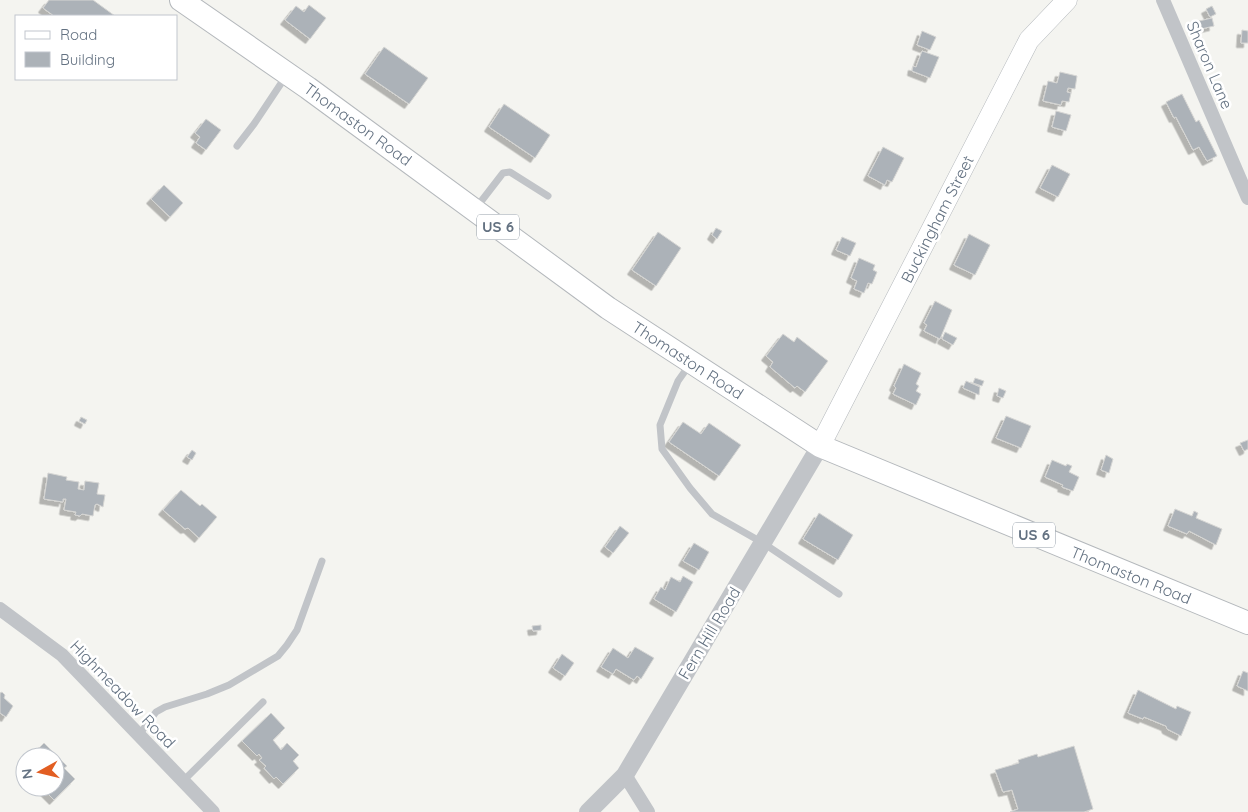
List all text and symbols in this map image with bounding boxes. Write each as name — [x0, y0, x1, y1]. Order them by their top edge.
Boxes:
legend — [15, 15, 178, 80]
street label: Sharon Lane — [1183, 18, 1237, 112]
text: Road — [60, 25, 97, 44]
text: Building — [60, 50, 115, 69]
street label: Thomaston Road — [300, 78, 416, 170]
street label: Buckingham Street — [896, 152, 978, 286]
road number: US 6 — [477, 214, 519, 240]
street label: Thomaston Road — [629, 317, 747, 403]
road number: US 6 — [1013, 522, 1055, 548]
street label: Thomaston Road — [1068, 542, 1194, 608]
street label: Fern Hill Road — [674, 583, 744, 683]
street label: Highmeadow Road — [66, 636, 180, 752]
north arrow — [15, 747, 65, 797]
text: N — [17, 767, 37, 780]

